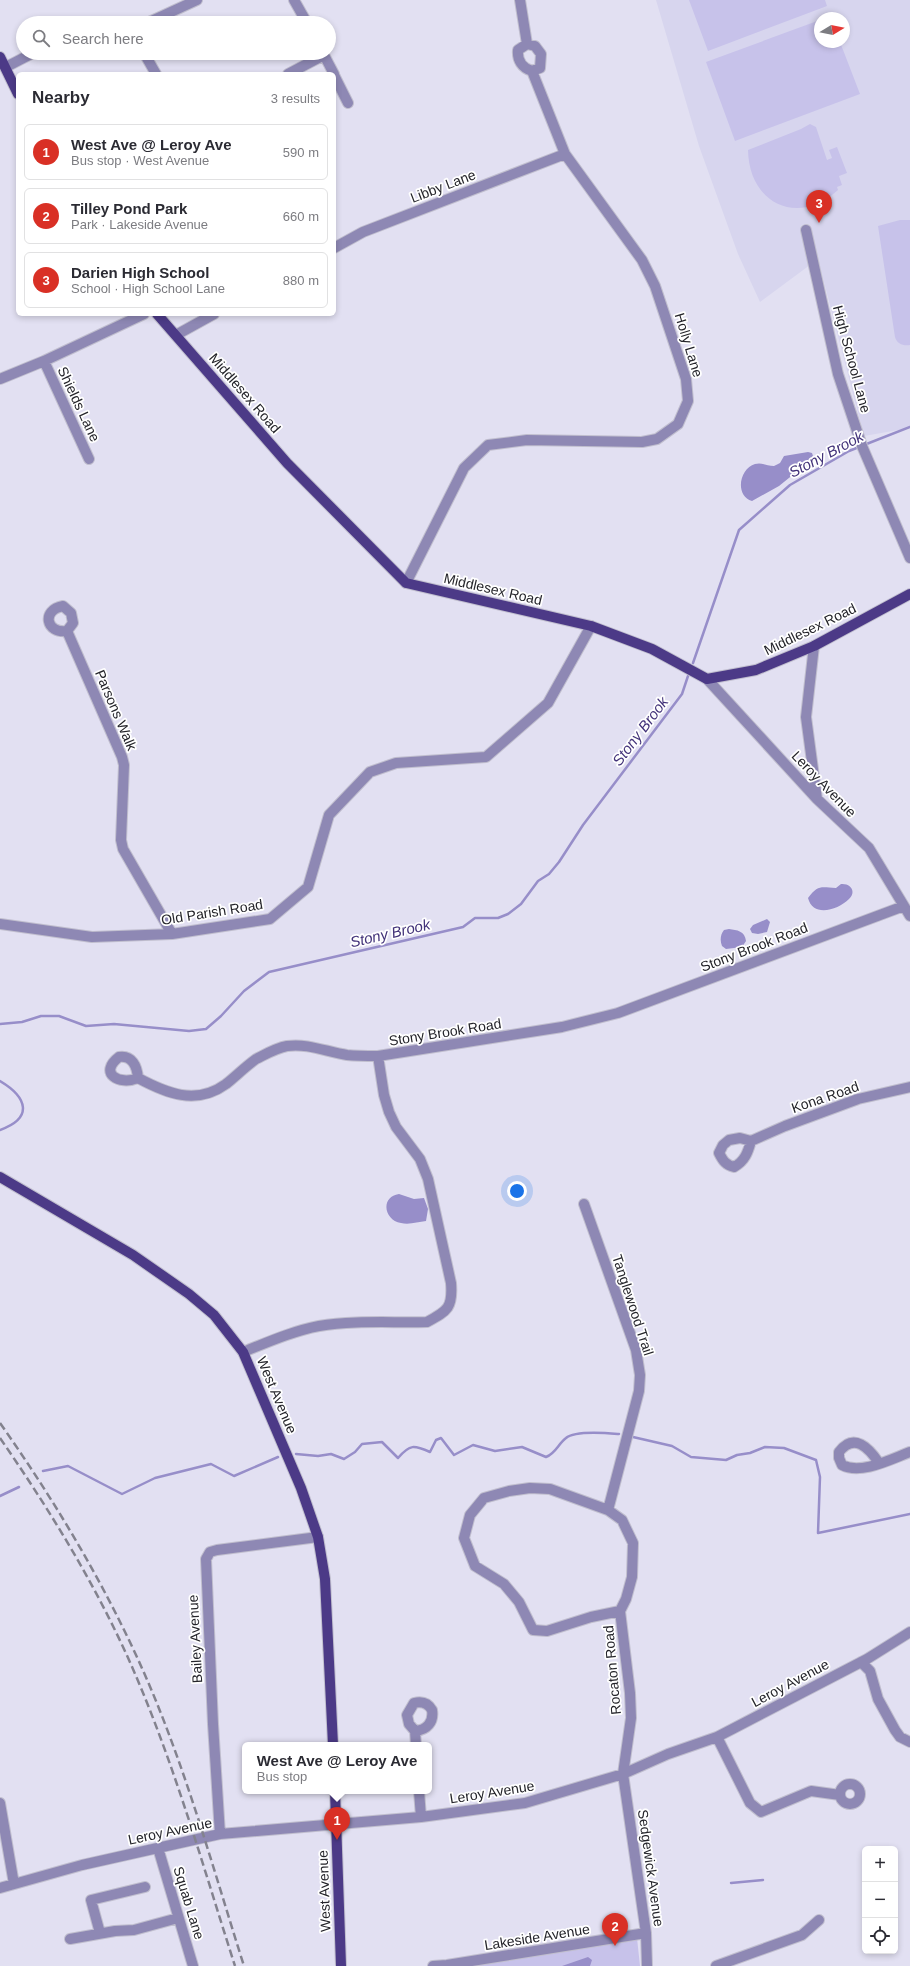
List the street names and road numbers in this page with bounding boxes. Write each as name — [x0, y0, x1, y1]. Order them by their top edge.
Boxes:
street label: Libby Lane — [408, 166, 478, 206]
street label: High School Lane — [830, 304, 874, 415]
street label: Holly Lane — [672, 311, 706, 379]
street label: Middlesex Road — [206, 350, 284, 436]
street label: Shields Lane — [55, 364, 103, 444]
street label: Middlesex Road — [442, 570, 544, 608]
street label: Middlesex Road — [761, 600, 859, 658]
street label: Parsons Walk — [92, 667, 141, 754]
street label: Leroy Avenue — [789, 748, 860, 820]
street label: Old Parish Road — [160, 896, 264, 928]
street label: Stony Brook Road — [698, 919, 810, 975]
street label: Stony Brook Road — [388, 1015, 502, 1049]
street label: Kona Road — [789, 1078, 861, 1116]
street label: Tanglewood Trail — [609, 1253, 657, 1357]
street label: West Avenue — [254, 1354, 300, 1436]
street label: Bailey Avenue — [185, 1594, 205, 1684]
street label: Rocaton Road — [600, 1625, 624, 1715]
street label: Leroy Avenue — [749, 1656, 832, 1710]
street label: Leroy Avenue — [449, 1777, 536, 1807]
street label: Sedgewick Avenue — [635, 1808, 667, 1928]
street label: Leroy Avenue — [127, 1814, 214, 1848]
street label: West Avenue — [315, 1850, 333, 1932]
street label: Squab Lane — [170, 1865, 208, 1942]
street label: Lakeside Avenue — [483, 1921, 591, 1953]

